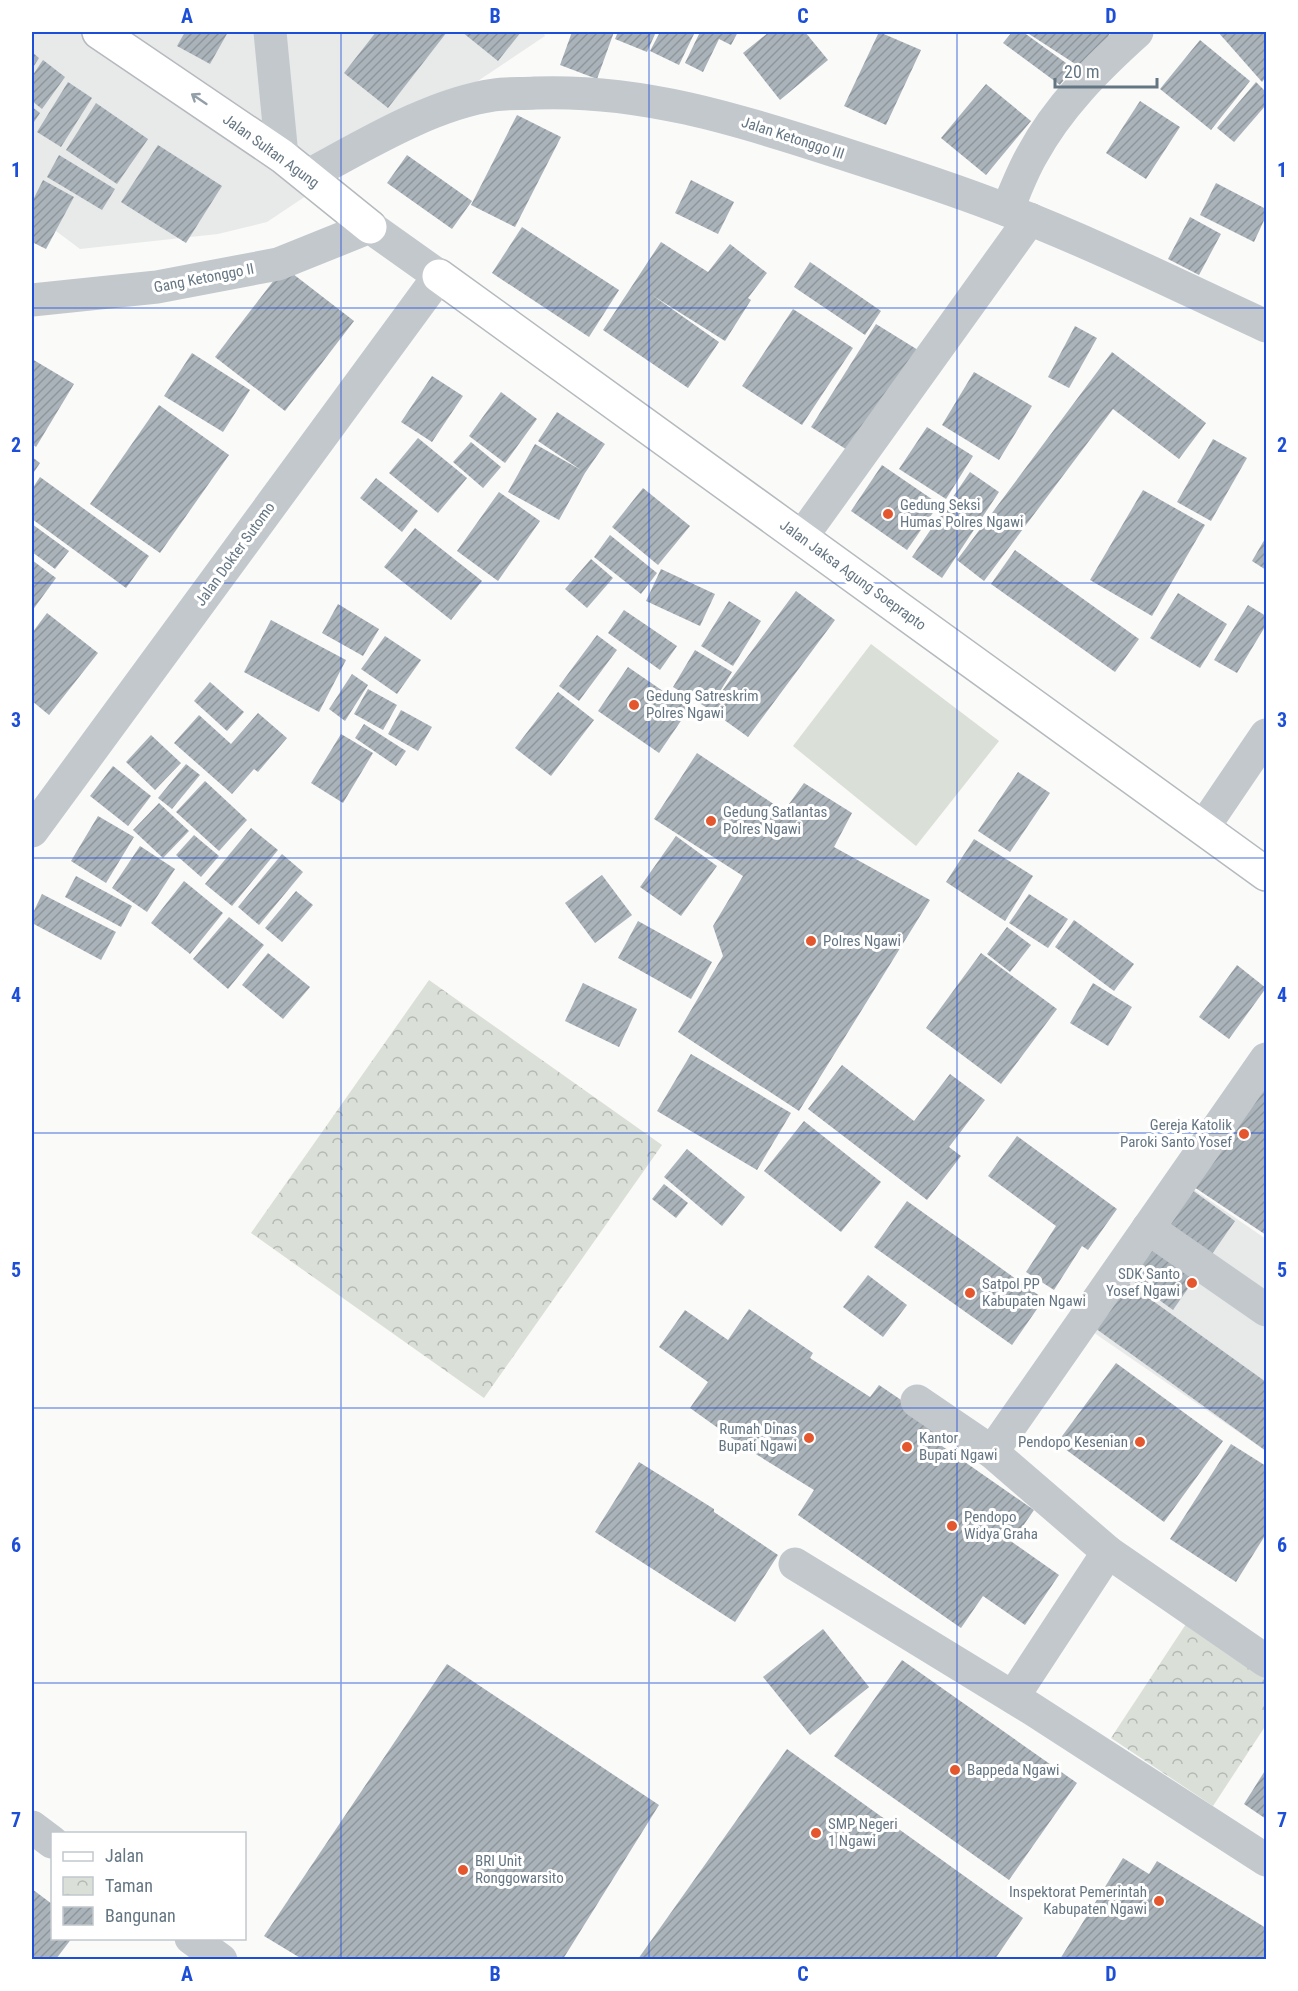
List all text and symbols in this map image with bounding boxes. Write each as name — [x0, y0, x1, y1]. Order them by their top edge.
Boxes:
text: A — [181, 4, 193, 28]
text: B — [489, 4, 501, 28]
text: C — [797, 4, 809, 28]
text: D — [1105, 4, 1117, 28]
scale bar — [1055, 51, 1157, 89]
text: 20 m — [1064, 61, 1099, 82]
one-way arrow — [191, 93, 208, 105]
street label: Jalan Sultan Agung — [219, 110, 323, 192]
street label: Jalan Ketonggo III — [739, 113, 847, 163]
text: 1 — [11, 158, 21, 182]
text: 1 — [1277, 158, 1287, 182]
street label: Gang Ketonggo II — [152, 259, 256, 297]
text: 2 — [11, 433, 21, 457]
text: 2 — [1277, 433, 1287, 457]
place label: Gedung Seksi Humas Polres Ngawi — [900, 496, 1023, 531]
street label: Jalan Dokter Sutomo — [191, 499, 279, 609]
marker: Gedung Seksi Humas Polres Ngawi — [881, 507, 895, 521]
street label: Jalan Jaksa Agung Soeprapto — [776, 516, 930, 634]
place label: Gedung Satreskrim Polres Ngawi — [646, 687, 758, 722]
marker: Gedung Satreskrim Polres Ngawi — [627, 698, 641, 712]
text: 3 — [11, 708, 21, 732]
text: 3 — [1277, 708, 1287, 732]
place label: Gedung Satlantas Polres Ngawi — [723, 803, 828, 838]
marker: Gedung Satlantas Polres Ngawi — [704, 814, 718, 828]
place label: Polres Ngawi — [823, 932, 901, 950]
marker: Polres Ngawi — [804, 934, 818, 948]
text: 4 — [11, 983, 21, 1007]
text: 4 — [1277, 983, 1287, 1007]
place label: Gereja Katolik Paroki Santo Yosef — [1120, 1116, 1232, 1151]
marker: Gereja Katolik Paroki Santo Yosef — [1237, 1127, 1251, 1141]
text: 5 — [11, 1258, 21, 1282]
text: 5 — [1277, 1258, 1287, 1282]
place label: SDK Santo Yosef Ngawi — [1106, 1265, 1180, 1300]
place label: Satpol PP Kabupaten Ngawi — [982, 1275, 1086, 1310]
marker: SDK Santo Yosef Ngawi — [1185, 1276, 1199, 1290]
marker: Satpol PP Kabupaten Ngawi — [963, 1286, 977, 1300]
place label: Rumah Dinas Bupati Ngawi — [719, 1420, 797, 1455]
place label: Kantor Bupati Ngawi — [919, 1429, 997, 1464]
marker: Rumah Dinas Bupati Ngawi — [802, 1431, 816, 1445]
place label: Pendopo Kesenian — [1018, 1433, 1128, 1451]
marker: Pendopo Kesenian — [1133, 1435, 1147, 1449]
marker: Kantor Bupati Ngawi — [900, 1440, 914, 1454]
place label: Pendopo Widya Graha — [964, 1508, 1038, 1543]
marker: Pendopo Widya Graha — [945, 1519, 959, 1533]
text: 6 — [11, 1533, 21, 1557]
text: 6 — [1277, 1533, 1287, 1557]
place label: Bappeda Ngawi — [967, 1761, 1059, 1779]
marker: Bappeda Ngawi — [948, 1763, 962, 1777]
text: 7 — [11, 1808, 21, 1832]
text: 7 — [1277, 1808, 1287, 1832]
place label: SMP Negeri 1 Ngawi — [828, 1815, 898, 1850]
marker: SMP Negeri 1 Ngawi — [809, 1826, 823, 1840]
legend — [51, 1832, 246, 1940]
text: Jalan — [105, 1845, 144, 1866]
place label: BRI Unit Ronggowarsito — [475, 1852, 564, 1887]
marker: BRI Unit Ronggowarsito — [456, 1863, 470, 1877]
text: Taman — [105, 1875, 153, 1896]
place label: Inspektorat Pemerintah Kabupaten Ngawi — [1009, 1883, 1147, 1918]
marker: Inspektorat Pemerintah Kabupaten Ngawi — [1152, 1894, 1166, 1908]
text: Bangunan — [105, 1905, 176, 1926]
text: A — [181, 1962, 193, 1986]
text: B — [489, 1962, 501, 1986]
text: C — [797, 1962, 809, 1986]
text: D — [1105, 1962, 1117, 1986]

